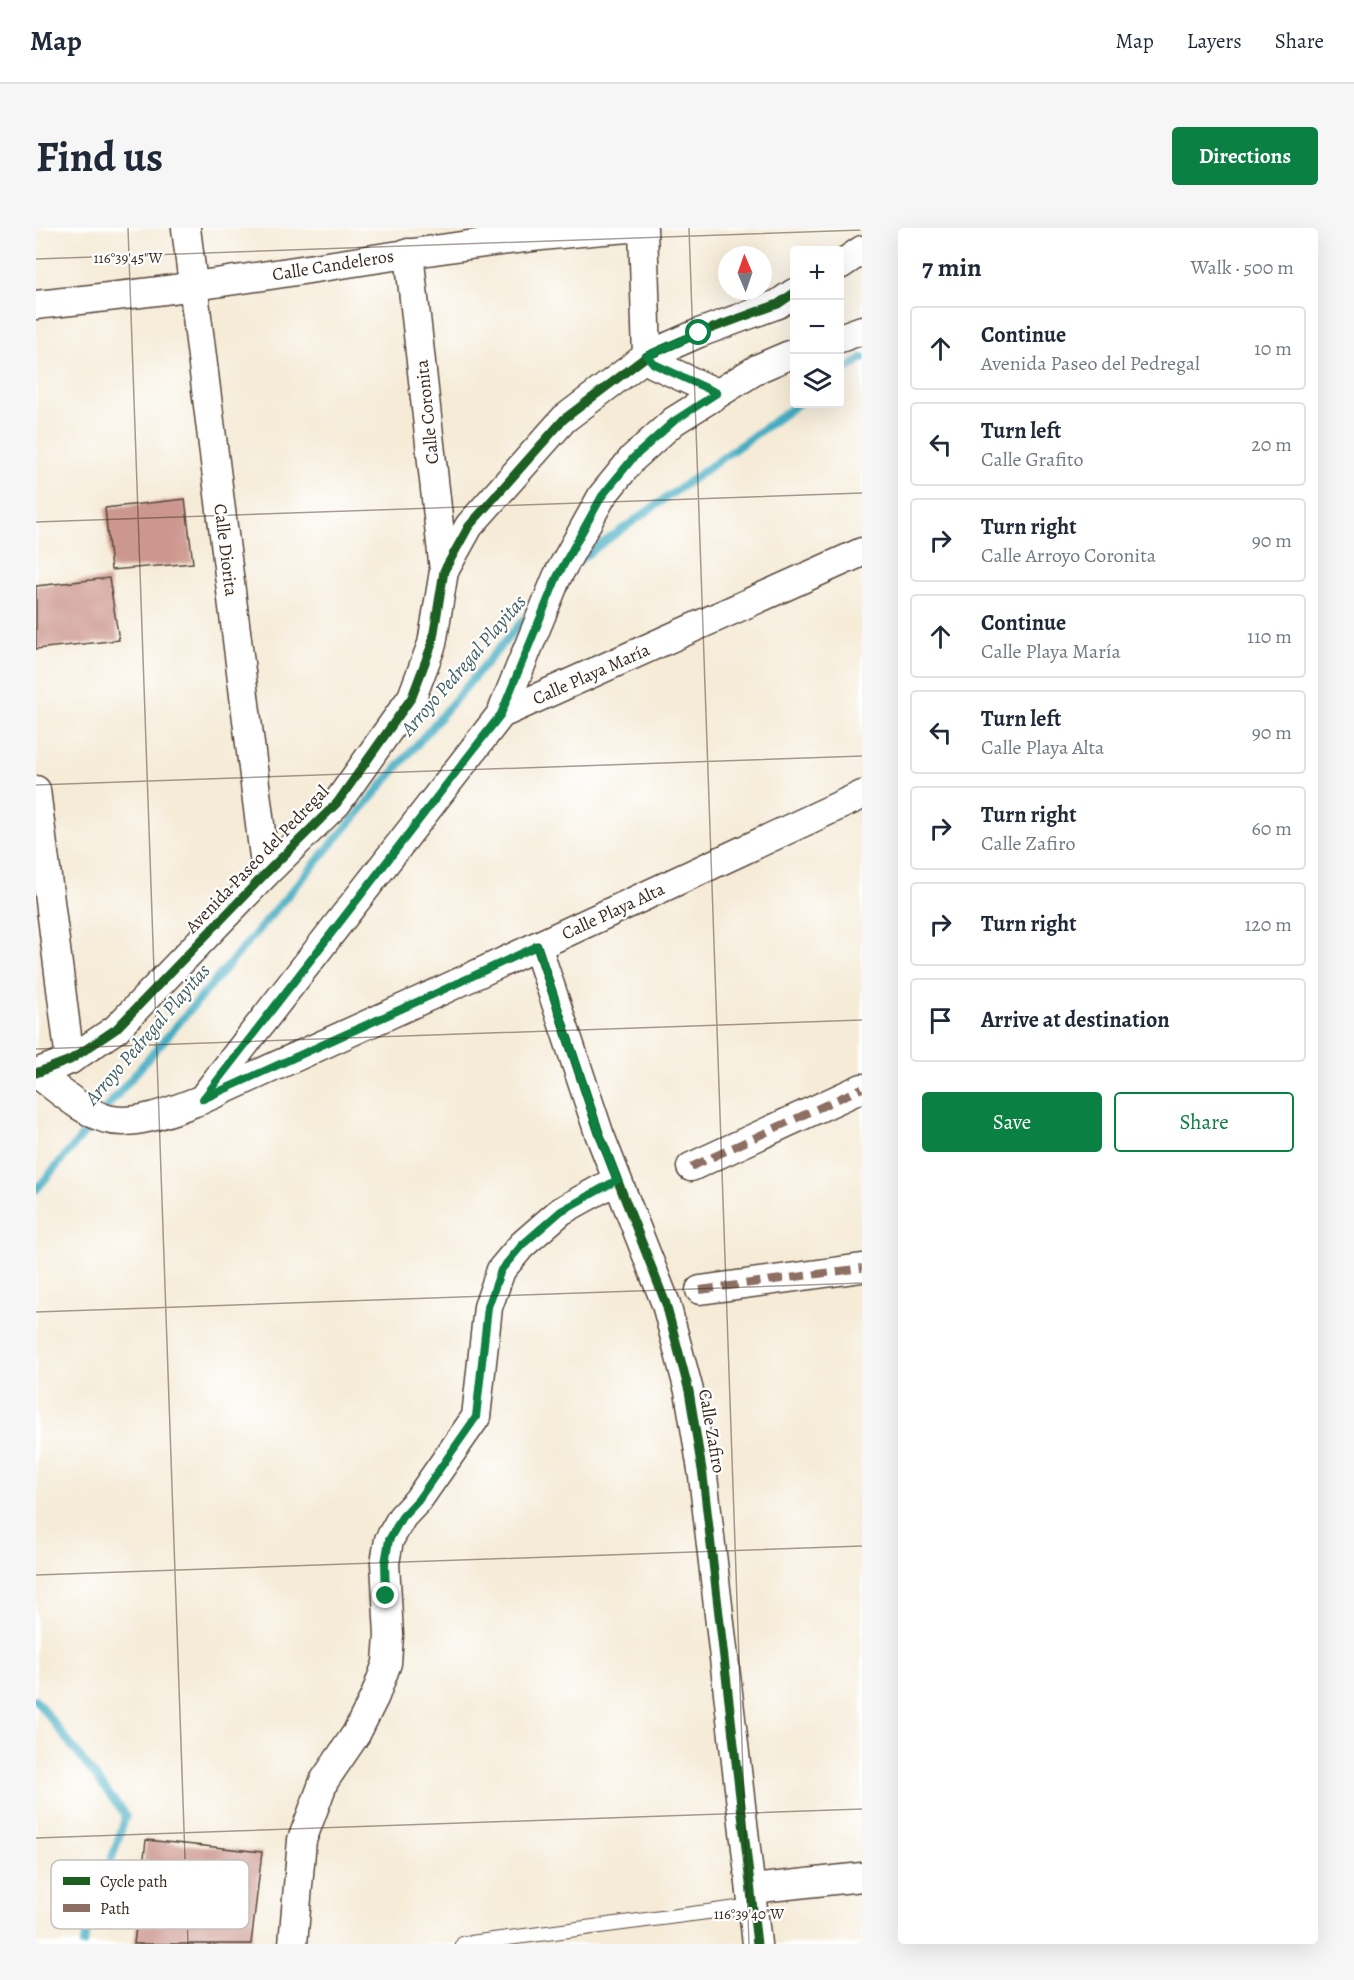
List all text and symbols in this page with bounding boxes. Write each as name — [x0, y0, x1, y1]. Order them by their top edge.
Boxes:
text: Map — [30, 22, 82, 60]
text: Map — [1115, 27, 1154, 55]
text: Layers — [1187, 27, 1242, 55]
text: Share — [1275, 27, 1324, 55]
button: Directions — [1172, 127, 1318, 185]
text: Find us — [36, 128, 163, 185]
street label: Calle Candeleros — [271, 244, 395, 286]
north arrow — [718, 246, 772, 300]
map controls — [790, 246, 844, 408]
button: + — [790, 246, 844, 300]
text: 116°39'45"W — [93, 248, 163, 268]
text: 7 min — [922, 250, 982, 285]
text: Walk · 500 m — [1190, 254, 1294, 281]
button: − — [790, 300, 844, 354]
route start — [685, 319, 711, 345]
text: Continue — [981, 320, 1066, 350]
icon: ahead — [924, 332, 957, 365]
text: 10 m — [1254, 335, 1292, 362]
text: Avenida Paseo del Pedregal — [981, 350, 1200, 377]
button: layers — [790, 354, 844, 408]
street label: Calle Coronita — [410, 358, 444, 465]
text: Turn left — [981, 416, 1061, 446]
icon: left — [924, 428, 957, 461]
text: 20 m — [1251, 431, 1292, 458]
text: Calle Grafito — [981, 446, 1084, 473]
street label: Calle Diorita — [208, 502, 244, 598]
text: Turn right — [981, 512, 1077, 542]
icon: right — [924, 524, 957, 557]
text: 90 m — [1252, 527, 1292, 554]
text: Calle Arroyo Coronita — [981, 542, 1156, 569]
water label: Arroyo Pedregal Playitas — [394, 589, 532, 742]
text: Continue — [981, 608, 1066, 638]
icon: ahead — [924, 620, 957, 653]
text: 110 m — [1247, 623, 1292, 650]
street label: Calle Playa María — [529, 637, 654, 711]
text: Calle Playa María — [981, 638, 1121, 665]
text: Turn left — [981, 704, 1061, 734]
icon: left — [924, 716, 957, 749]
text: 90 m — [1252, 719, 1292, 746]
text: Calle Playa Alta — [981, 734, 1104, 761]
street label: Avenida Paseo del Pedregal — [179, 779, 334, 939]
text: Turn right — [981, 800, 1077, 830]
icon: right — [924, 812, 957, 845]
text: 60 m — [1252, 815, 1292, 842]
text: Calle Zafiro — [981, 830, 1075, 857]
street label: Calle Playa Alta — [558, 876, 669, 945]
icon: right — [924, 908, 957, 941]
text: Turn right — [981, 909, 1077, 939]
text: 120 m — [1244, 911, 1292, 938]
water label: Arroyo Pedregal Playitas — [78, 958, 216, 1111]
icon: arrive — [924, 1004, 957, 1037]
text: Arrive at destination — [981, 1005, 1170, 1035]
button: Save — [922, 1092, 1102, 1152]
button: Share — [1114, 1092, 1294, 1152]
street label: Calle Zafiro — [693, 1387, 731, 1475]
route end — [372, 1582, 398, 1608]
legend — [51, 1860, 249, 1929]
text: Cycle path — [100, 1871, 168, 1893]
text: Path — [100, 1898, 130, 1920]
text: 116°39'40"W — [714, 1904, 784, 1924]

